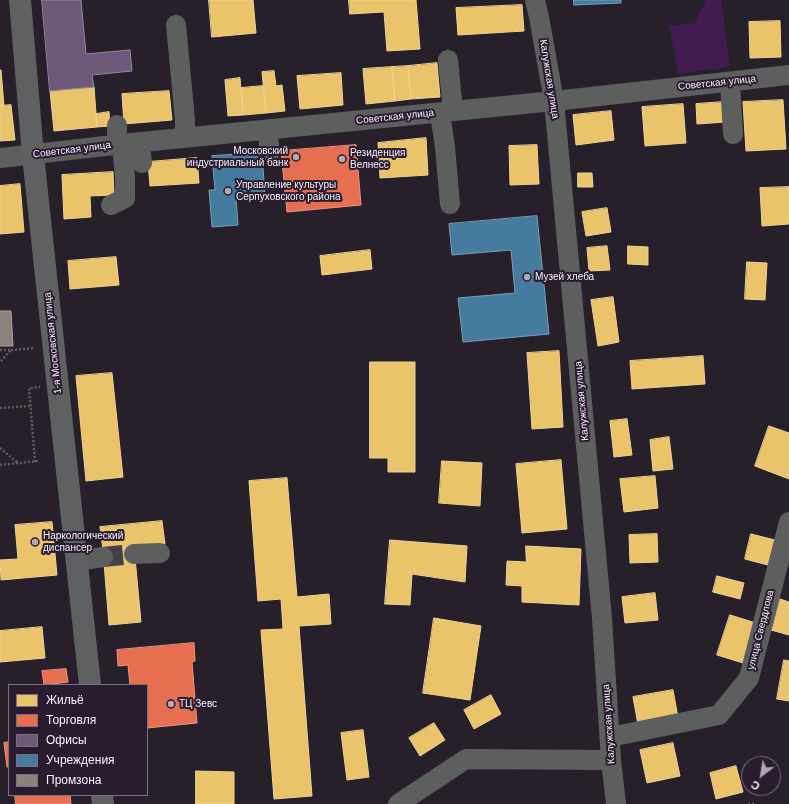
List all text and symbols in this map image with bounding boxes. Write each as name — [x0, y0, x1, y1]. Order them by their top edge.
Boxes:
street label: Калужская улица — [537, 39, 561, 119]
street label: Советская улица — [677, 73, 757, 93]
street label: Советская улица — [355, 107, 435, 127]
street label: Советская улица — [32, 139, 112, 161]
place label: Московский индустриальный банк — [187, 145, 288, 168]
place label: Резиденция Велнесс — [350, 147, 405, 170]
marker: Московский индустриальный банк — [291, 152, 301, 162]
marker: Резиденция Велнесс — [337, 154, 347, 164]
place label: Управление культуры Серпуховского района — [236, 179, 341, 202]
marker: Управление культуры Серпуховского района — [223, 186, 233, 196]
place label: Музей хлеба — [535, 271, 594, 283]
marker: Музей хлеба — [522, 272, 532, 282]
street label: 1-я Московская улица — [42, 292, 64, 394]
street label: Калужская улица — [573, 361, 591, 441]
place label: Наркологический диспансер — [43, 530, 123, 554]
marker: Наркологический диспансер — [30, 537, 40, 547]
street label: улица Свердлова — [745, 589, 777, 671]
legend — [8, 684, 148, 796]
street label: Калужская улица — [600, 684, 618, 764]
text: Жильё — [46, 693, 84, 707]
place label: ТЦ Зевс — [179, 698, 217, 710]
marker: ТЦ Зевс — [166, 699, 176, 709]
text: Торговля — [46, 713, 96, 727]
text: Офисы — [46, 733, 87, 747]
text: Учреждения — [46, 753, 115, 767]
north arrow — [741, 756, 781, 796]
text: Промзона — [46, 773, 101, 787]
text: С — [749, 778, 762, 793]

